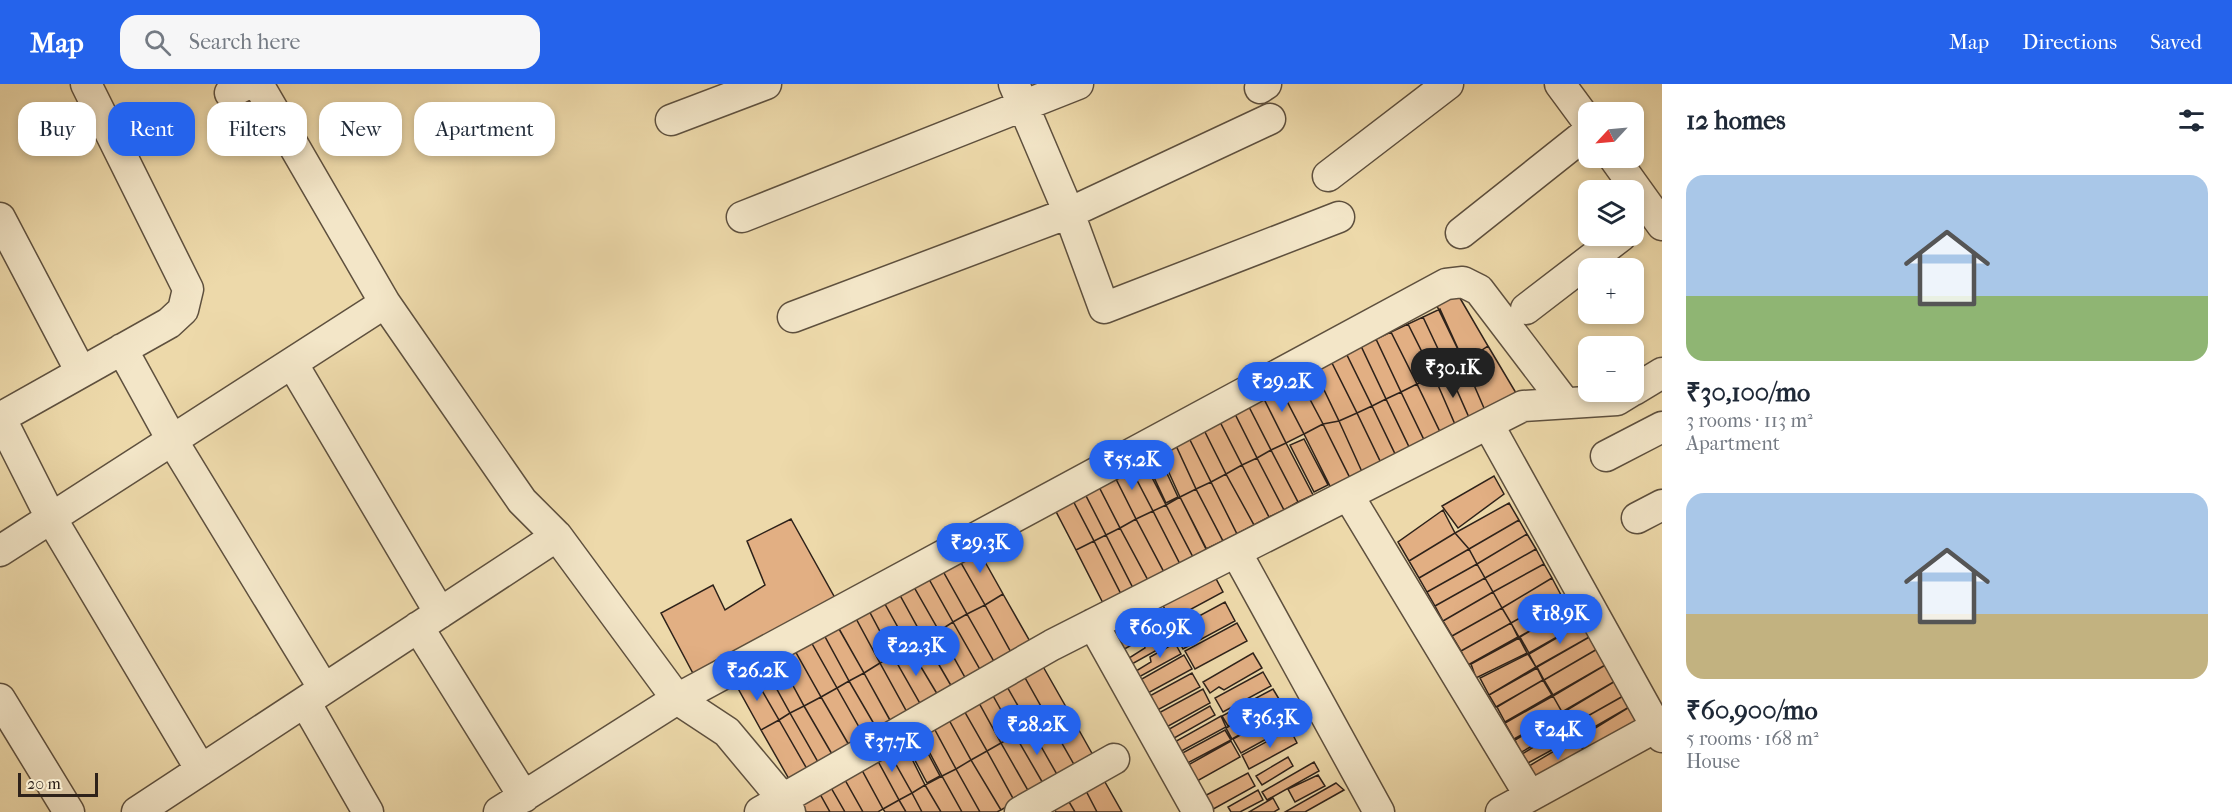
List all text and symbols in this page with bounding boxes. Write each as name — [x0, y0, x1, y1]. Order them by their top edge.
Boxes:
search box — [120, 15, 540, 69]
text: Map — [30, 26, 84, 59]
icon: search — [141, 26, 174, 59]
text: Search here — [189, 29, 300, 55]
text: Map — [1949, 30, 1989, 54]
text: Directions — [2022, 30, 2117, 54]
text: Saved — [2150, 30, 2202, 54]
chip: Buy — [18, 102, 96, 156]
chip: Rent — [108, 102, 195, 156]
chip: Filters — [207, 102, 307, 156]
chip: New — [319, 102, 402, 156]
chip: Apartment — [414, 102, 555, 156]
north arrow — [1578, 102, 1644, 168]
map controls — [1578, 102, 1644, 402]
icon: filters — [2175, 104, 2208, 137]
text: 12 homes — [1686, 105, 1786, 136]
button: layers — [1578, 180, 1644, 246]
icon: home — [1893, 214, 2001, 322]
button: + — [1578, 258, 1644, 324]
button: − — [1578, 336, 1644, 402]
pin: ₹30.1K — [1404, 348, 1502, 399]
text: ₹30.1K — [1425, 356, 1481, 379]
pin: ₹29.2K — [1233, 362, 1331, 413]
text: ₹29.2K — [1252, 370, 1312, 393]
text: ₹30,100/mo — [1686, 377, 1810, 408]
text: 3 rooms · 113 m² — [1686, 409, 1813, 432]
text: Apartment — [1686, 432, 1780, 455]
pin: ₹55.2K — [1083, 440, 1181, 491]
text: ₹55.2K — [1103, 448, 1161, 471]
pin: ₹29.3K — [931, 523, 1029, 574]
text: ₹29.3K — [951, 531, 1009, 554]
icon: home — [1893, 532, 2001, 640]
pin: ₹18.9K — [1511, 594, 1609, 645]
text: ₹18.9K — [1531, 602, 1589, 625]
pin: ₹60.9K — [1111, 608, 1209, 659]
text: ₹60.9K — [1129, 616, 1191, 639]
pin: ₹22.3K — [867, 626, 965, 677]
text: ₹22.3K — [887, 634, 945, 657]
pin: ₹26.2K — [708, 651, 806, 702]
text: ₹26.2K — [726, 659, 788, 682]
text: ₹60,900/mo — [1686, 695, 1818, 726]
pin: ₹36.3K — [1221, 698, 1319, 749]
pin: ₹28.2K — [988, 705, 1086, 756]
text: ₹36.3K — [1241, 706, 1299, 729]
pin: ₹24K — [1522, 710, 1594, 761]
text: ₹28.2K — [1007, 713, 1067, 736]
text: ₹24K — [1534, 718, 1582, 741]
pin: ₹37.7K — [843, 722, 941, 773]
text: 5 rooms · 168 m² — [1686, 727, 1819, 750]
text: ₹37.7K — [864, 730, 920, 753]
text: House — [1686, 750, 1740, 773]
scale bar — [18, 770, 98, 798]
text: 20 m — [27, 774, 61, 793]

